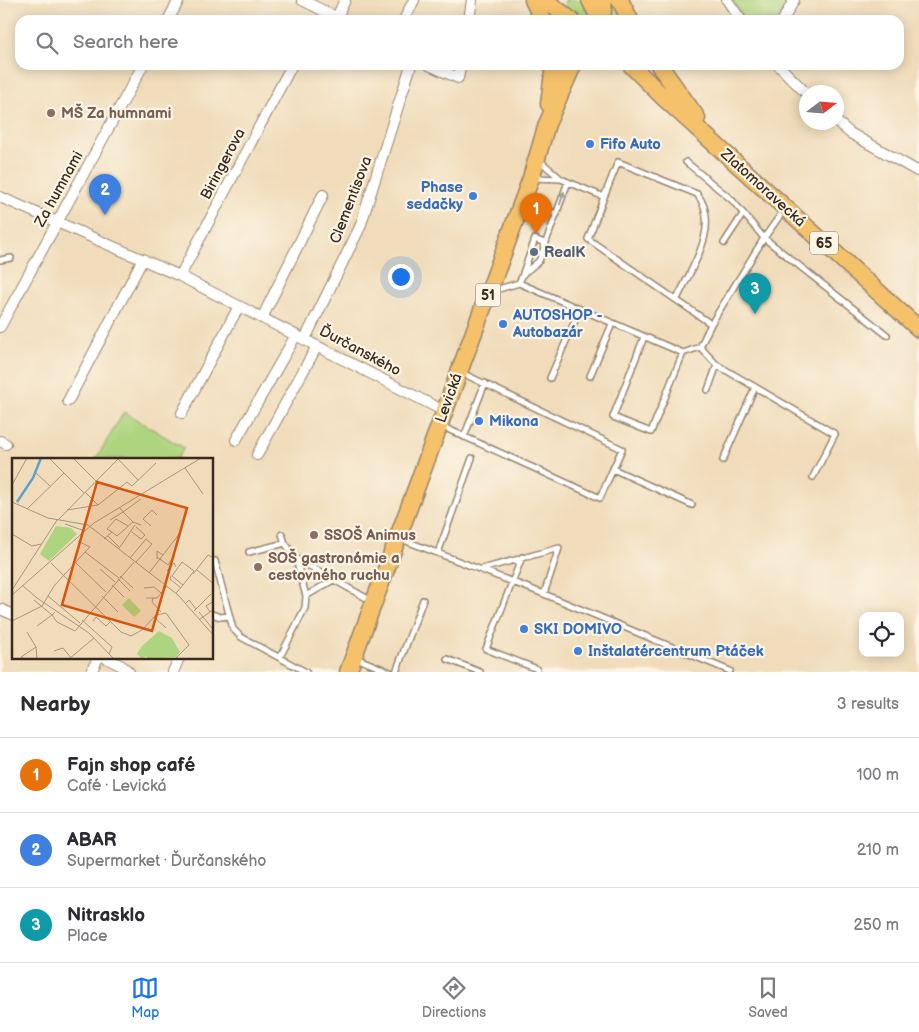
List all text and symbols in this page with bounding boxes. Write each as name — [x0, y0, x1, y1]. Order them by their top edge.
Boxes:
search box — [15, 15, 904, 70]
icon: search — [33, 29, 61, 57]
text: Search here — [73, 31, 178, 54]
north arrow — [799, 85, 844, 130]
place label: MŠ Za humnami — [61, 103, 171, 123]
marker: MŠ Za humnami — [45, 107, 57, 119]
street label: Biringerova — [196, 125, 250, 203]
place label: Fifo Auto — [600, 135, 661, 154]
marker: Fifo Auto — [584, 138, 596, 150]
street label: Zlatomoravecká — [716, 144, 809, 231]
street label: Za humnami — [30, 148, 88, 231]
street label: Clementisova — [326, 154, 376, 246]
pin: 2 — [89, 174, 121, 215]
place label: Phase sedačky — [406, 178, 463, 214]
marker: Phase sedačky — [467, 190, 479, 202]
one-way arrow — [559, 191, 567, 206]
pin: 1 — [520, 193, 552, 234]
road number: 65 — [810, 232, 838, 254]
place label: RealK — [544, 243, 585, 262]
marker: RealK — [528, 246, 540, 258]
your location — [388, 264, 414, 290]
pin: 3 — [739, 273, 771, 314]
road number: 51 — [476, 284, 500, 306]
place label: AUTOSHOP - Autobazár — [512, 306, 603, 342]
marker: AUTOSHOP - Autobazár — [497, 318, 509, 330]
street label: Ďurčanského — [316, 321, 405, 380]
street label: Levická — [431, 371, 467, 425]
place label: Mikona — [489, 412, 539, 431]
marker: Mikona — [473, 415, 485, 427]
inset map — [12, 458, 214, 660]
place label: SSOŠ Animus — [324, 525, 416, 545]
marker: SSOŠ Animus — [308, 529, 320, 541]
place label: SOŠ gastronómie a cestovného ruchu — [268, 548, 400, 585]
marker: SOŠ gastronómie a cestovného ruchu — [252, 561, 264, 573]
map controls — [859, 612, 904, 657]
button: locate — [859, 612, 904, 657]
place label: SKI DOMIVO — [534, 620, 622, 639]
marker: SKI DOMIVO — [518, 623, 530, 635]
place label: Inštalatércentrum Ptáček — [588, 642, 764, 661]
marker: Inštalatércentrum Ptáček — [572, 645, 584, 657]
text: Nearby — [20, 692, 90, 717]
text: 3 results — [837, 695, 899, 714]
text: Fajn shop café — [67, 754, 195, 777]
text: 1 — [33, 766, 39, 785]
text: 100 m — [856, 766, 899, 785]
text: Café · Levická — [67, 777, 167, 796]
text: ABAR — [67, 829, 117, 852]
text: 2 — [31, 841, 41, 860]
text: 210 m — [857, 841, 899, 860]
text: Supermarket · Ďurčanského — [67, 852, 266, 871]
text: Nitrasklo — [67, 904, 145, 927]
text: 3 — [31, 916, 41, 935]
text: 250 m — [853, 916, 899, 935]
text: Place — [67, 927, 108, 946]
tab: Map — [131, 974, 159, 1021]
tab: Directions — [422, 974, 486, 1021]
tab: Saved — [748, 974, 788, 1021]

